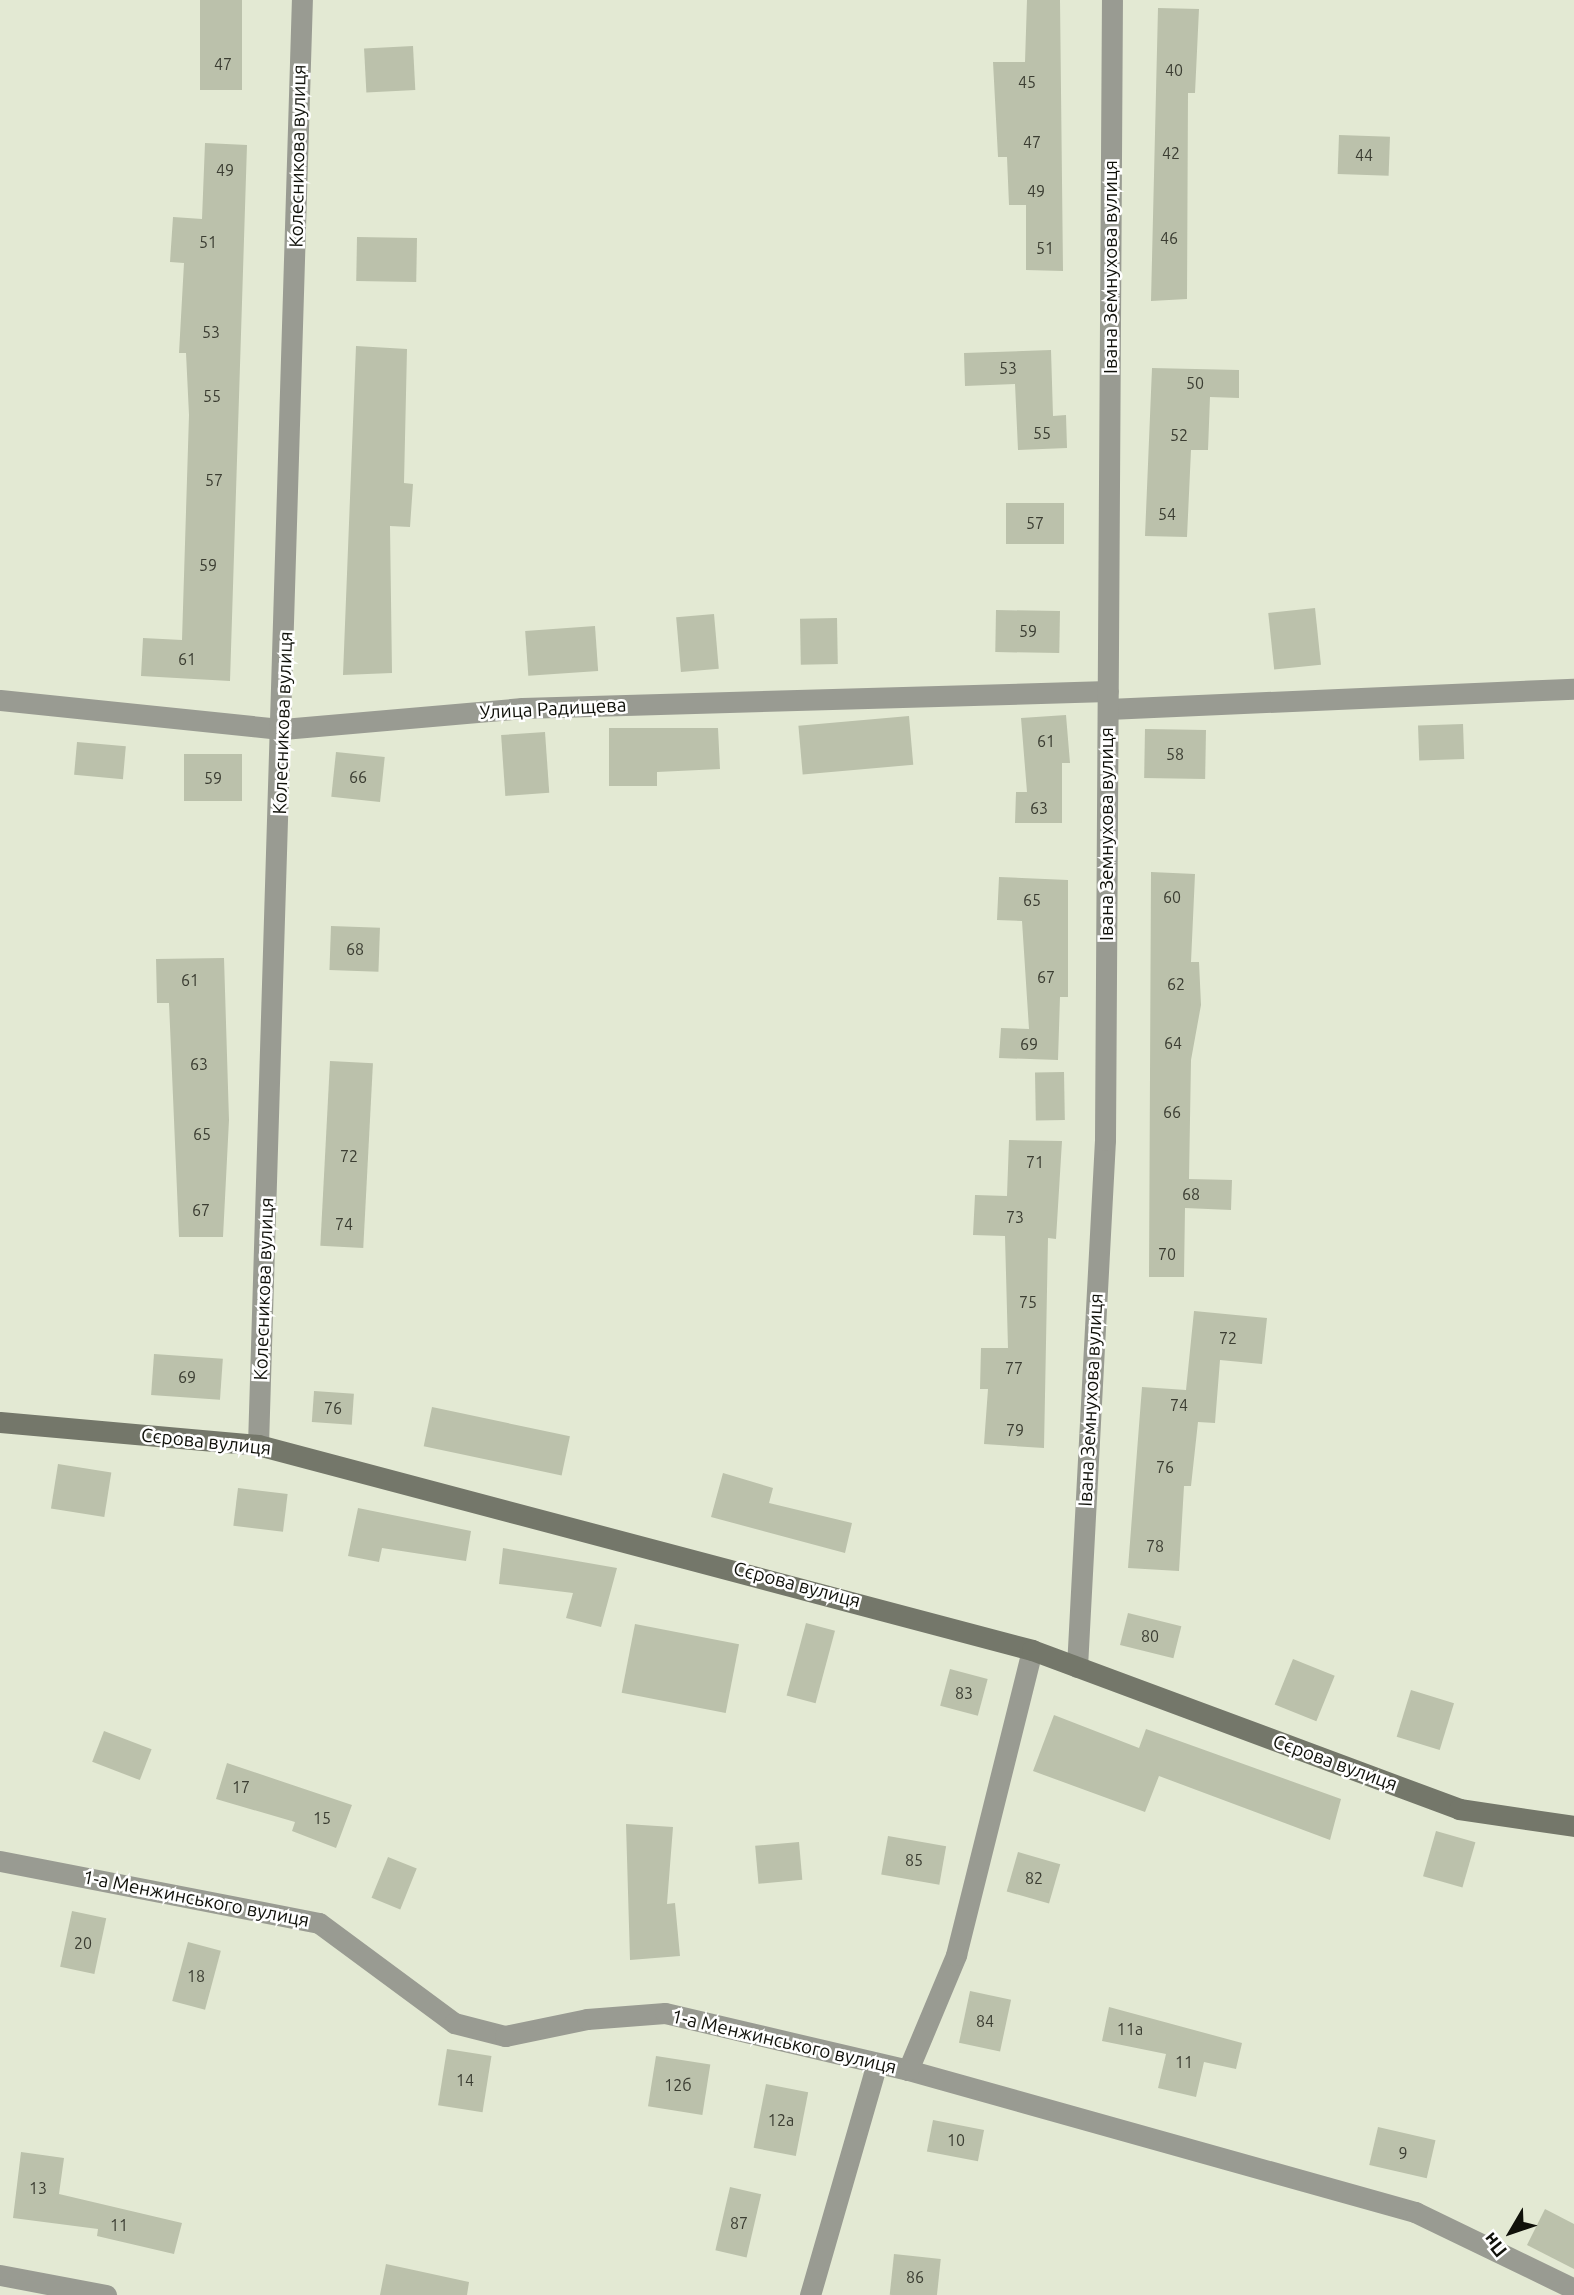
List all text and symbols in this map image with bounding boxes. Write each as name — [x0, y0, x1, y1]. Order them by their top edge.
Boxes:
house number: 47 — [214, 54, 232, 74]
house number: 40 — [1165, 60, 1183, 80]
street label: Колесникова вулиця — [285, 64, 311, 248]
house number: 45 — [1018, 72, 1036, 92]
house number: 47 — [1023, 132, 1041, 152]
house number: 42 — [1162, 143, 1180, 163]
house number: 44 — [1355, 145, 1373, 165]
house number: 49 — [216, 160, 234, 180]
street label: Івана Земнухова вулиця — [1100, 160, 1122, 374]
house number: 49 — [1027, 181, 1045, 201]
house number: 46 — [1160, 228, 1178, 248]
house number: 51 — [199, 232, 217, 252]
house number: 51 — [1036, 238, 1054, 258]
house number: 53 — [202, 322, 220, 342]
house number: 53 — [999, 358, 1017, 378]
house number: 50 — [1186, 373, 1204, 393]
house number: 55 — [203, 386, 221, 406]
house number: 55 — [1033, 423, 1051, 443]
house number: 52 — [1170, 425, 1188, 445]
house number: 57 — [205, 470, 223, 490]
house number: 54 — [1158, 504, 1176, 524]
house number: 57 — [1026, 513, 1044, 533]
house number: 59 — [199, 555, 217, 575]
house number: 59 — [1019, 621, 1037, 641]
street label: Колесникова вулиця — [268, 631, 298, 815]
house number: 61 — [178, 649, 196, 669]
street label: Улица Радищева — [479, 694, 627, 724]
street label: Івана Земнухова вулиця — [1096, 727, 1118, 941]
house number: 61 — [1037, 731, 1055, 751]
house number: 58 — [1166, 744, 1184, 764]
house number: 66 — [349, 767, 367, 787]
house number: 59 — [204, 768, 222, 788]
house number: 63 — [1030, 798, 1048, 818]
house number: 60 — [1163, 887, 1181, 907]
house number: 65 — [1023, 890, 1041, 910]
house number: 68 — [346, 939, 364, 959]
house number: 67 — [1037, 967, 1055, 987]
house number: 61 — [181, 970, 199, 990]
house number: 62 — [1167, 974, 1185, 994]
house number: 64 — [1164, 1033, 1182, 1053]
house number: 69 — [1020, 1034, 1038, 1054]
house number: 63 — [190, 1054, 208, 1074]
house number: 66 — [1163, 1102, 1181, 1122]
house number: 65 — [193, 1124, 211, 1144]
house number: 72 — [340, 1146, 358, 1166]
house number: 71 — [1026, 1152, 1044, 1172]
house number: 68 — [1182, 1184, 1200, 1204]
street label: Колесникова вулиця — [249, 1197, 279, 1381]
house number: 67 — [192, 1200, 210, 1220]
house number: 73 — [1006, 1207, 1024, 1227]
house number: 74 — [335, 1214, 353, 1234]
house number: 70 — [1158, 1244, 1176, 1264]
house number: 75 — [1019, 1292, 1037, 1312]
street label: Івана Земнухова вулиця — [1074, 1293, 1108, 1507]
house number: 72 — [1219, 1328, 1237, 1348]
house number: 77 — [1005, 1358, 1023, 1378]
house number: 69 — [178, 1367, 196, 1387]
house number: 74 — [1170, 1395, 1188, 1415]
house number: 76 — [324, 1398, 342, 1418]
house number: 79 — [1006, 1420, 1024, 1440]
street label: Сєрова вулиця — [140, 1424, 272, 1460]
house number: 76 — [1156, 1457, 1174, 1477]
house number: 78 — [1146, 1536, 1164, 1556]
street label: Сєрова вулиця — [731, 1557, 863, 1613]
house number: 80 — [1141, 1626, 1159, 1646]
house number: 83 — [955, 1683, 973, 1703]
street label: Сєрова вулиця — [1270, 1730, 1400, 1796]
house number: 17 — [232, 1777, 250, 1797]
house number: 15 — [313, 1808, 331, 1828]
house number: 85 — [905, 1850, 923, 1870]
street label: 1-а Менжинського вулиця — [81, 1866, 311, 1932]
house number: 82 — [1025, 1868, 1043, 1888]
house number: 20 — [74, 1933, 92, 1953]
house number: 18 — [187, 1966, 205, 1986]
street label: 1-а Менжинського вулиця — [669, 2005, 899, 2079]
house number: 84 — [976, 2011, 994, 2031]
house number: 11а — [1117, 2019, 1143, 2039]
house number: 11 — [1175, 2052, 1193, 2072]
house number: 14 — [456, 2070, 474, 2090]
house number: 12б — [664, 2075, 692, 2095]
house number: 12а — [768, 2110, 794, 2130]
house number: 10 — [947, 2130, 965, 2150]
house number: 9 — [1398, 2143, 1408, 2163]
house number: 13 — [29, 2178, 47, 2198]
north arrow — [1476, 2197, 1546, 2267]
house number: 87 — [730, 2213, 748, 2233]
house number: 11 — [110, 2215, 128, 2235]
text: Пн — [1478, 2229, 1511, 2262]
house number: 86 — [906, 2267, 924, 2287]

